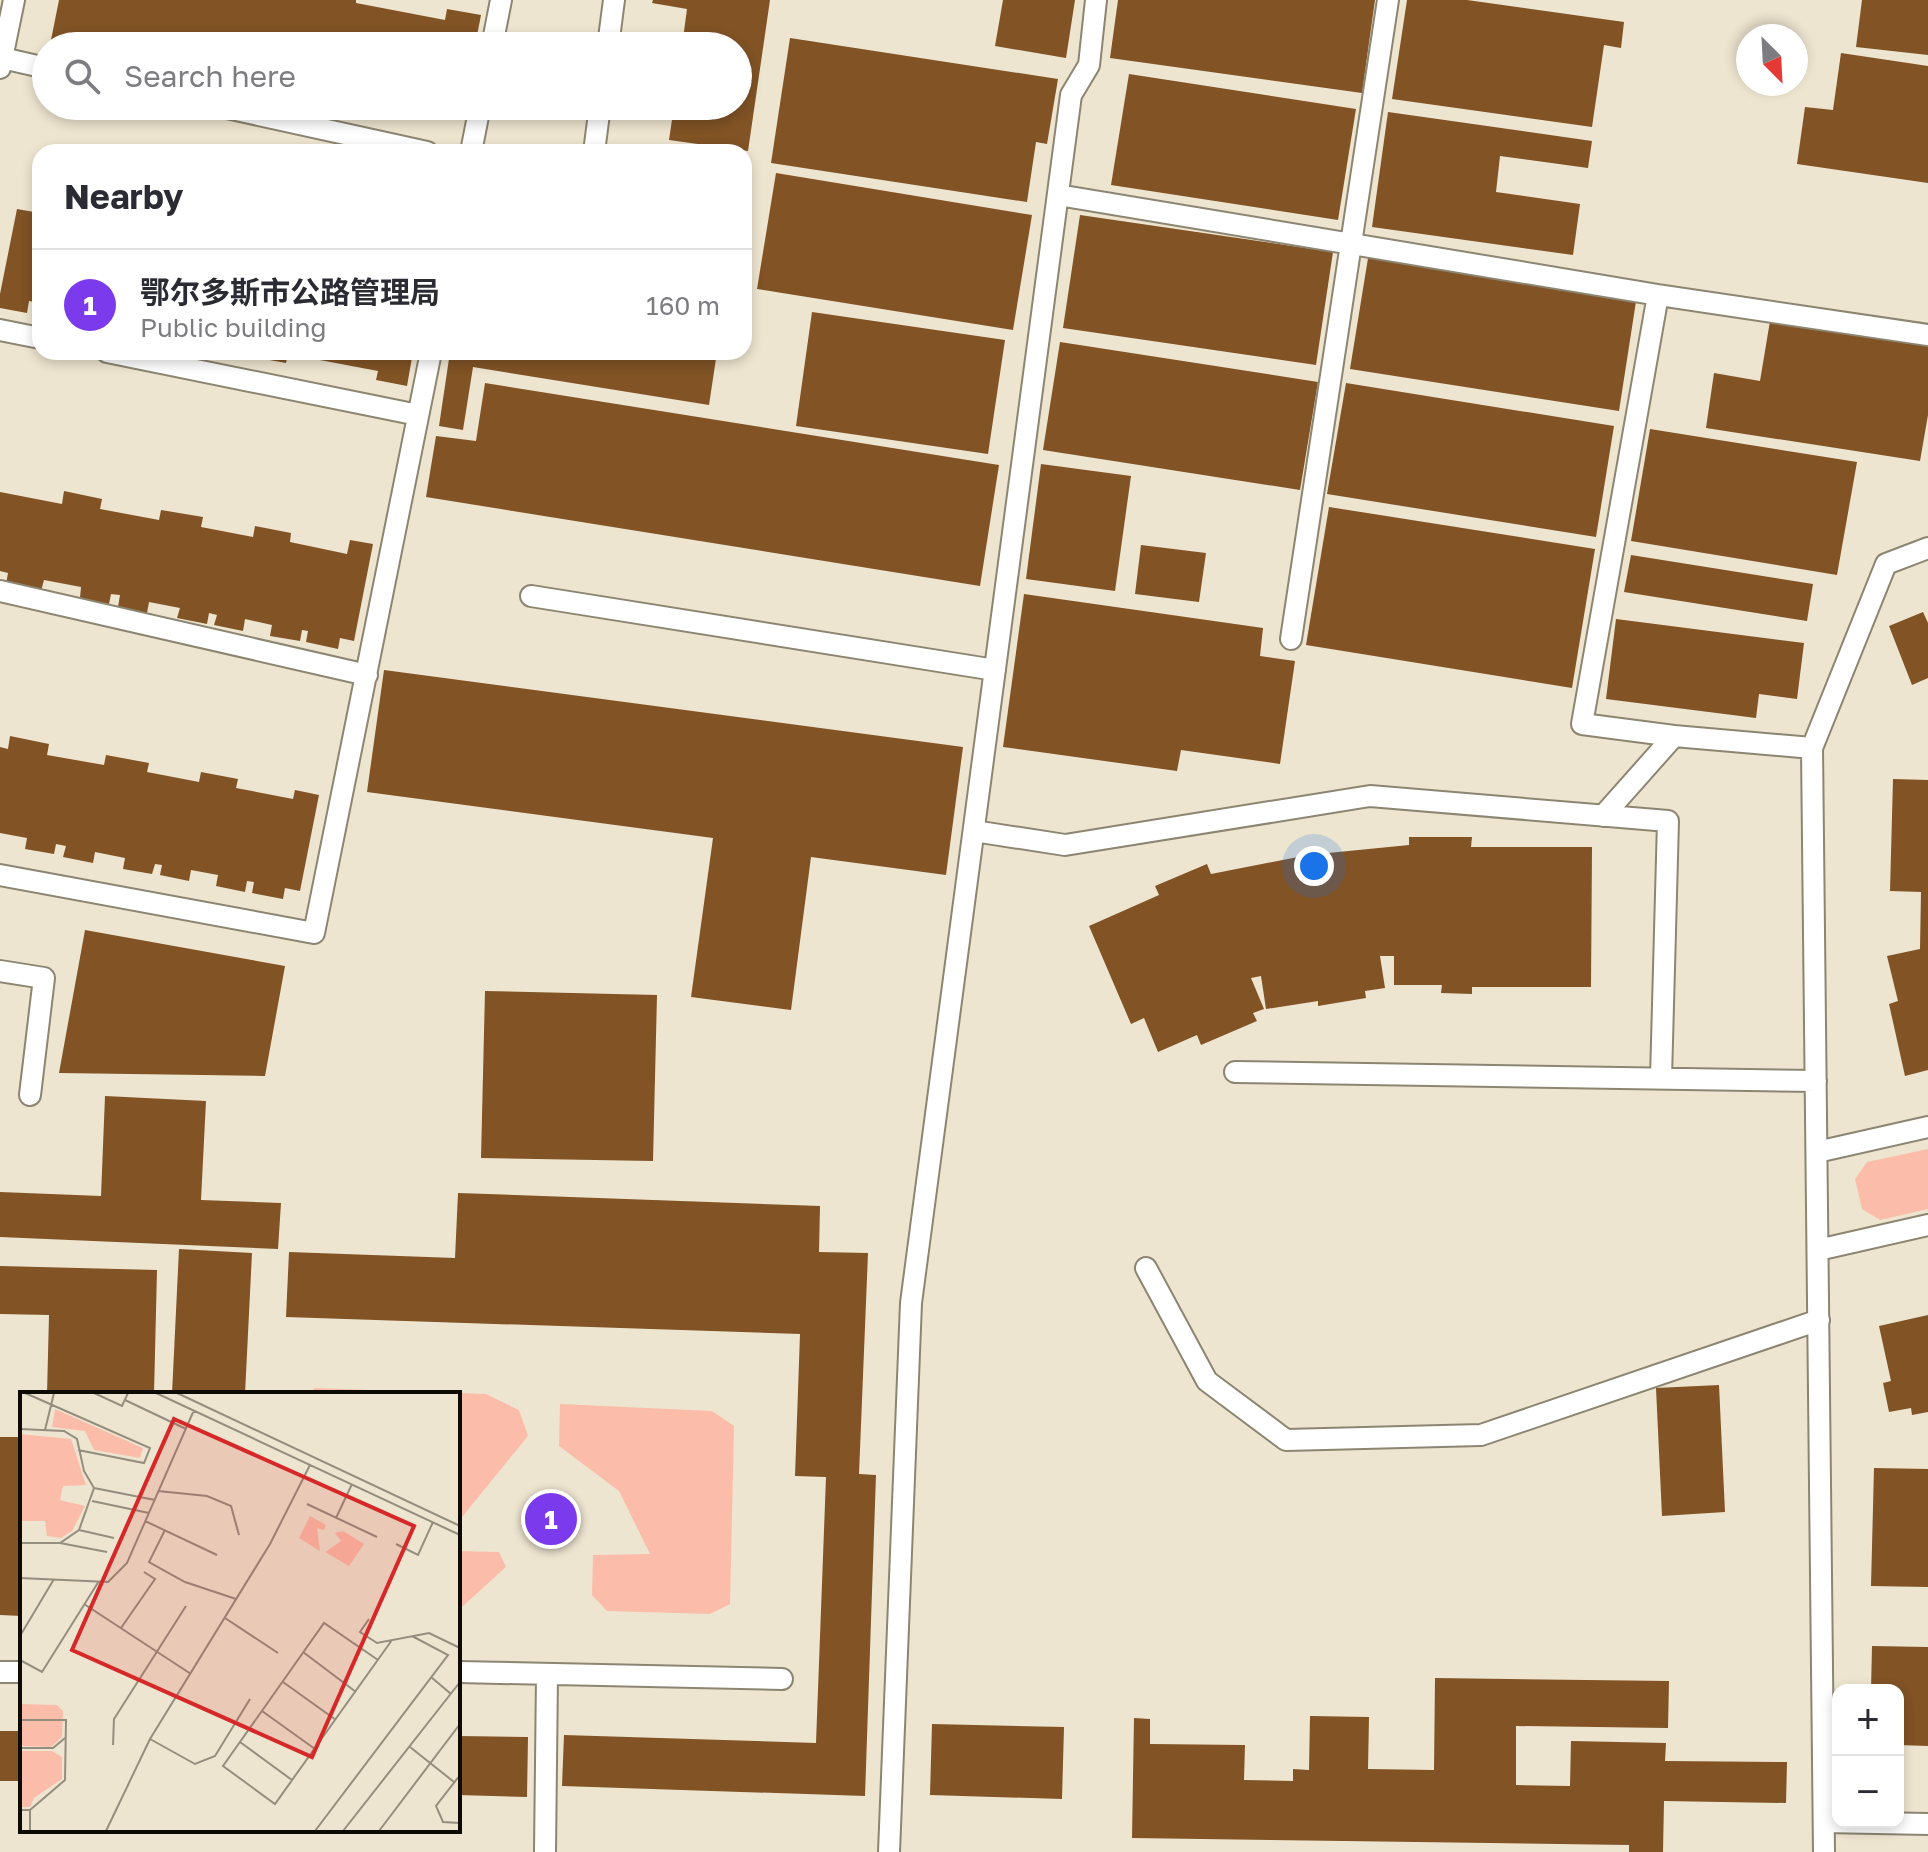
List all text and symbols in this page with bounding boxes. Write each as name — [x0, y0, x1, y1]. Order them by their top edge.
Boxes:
north arrow — [1736, 24, 1808, 96]
search box — [32, 32, 752, 120]
icon: search — [60, 54, 104, 98]
text: Search here — [124, 58, 296, 94]
text: Nearby — [64, 176, 184, 216]
text: 鄂尔多斯市公路管理局 — [140, 274, 440, 310]
text: 1 — [83, 290, 97, 321]
text: 160 m — [646, 290, 720, 321]
text: Public building — [140, 312, 326, 343]
your location — [1294, 846, 1334, 886]
inset map — [20, 1392, 460, 1832]
pin: 1 — [525, 1489, 577, 1549]
map controls — [1832, 1684, 1904, 1828]
button: + — [1832, 1684, 1904, 1756]
button: − — [1832, 1756, 1904, 1828]

